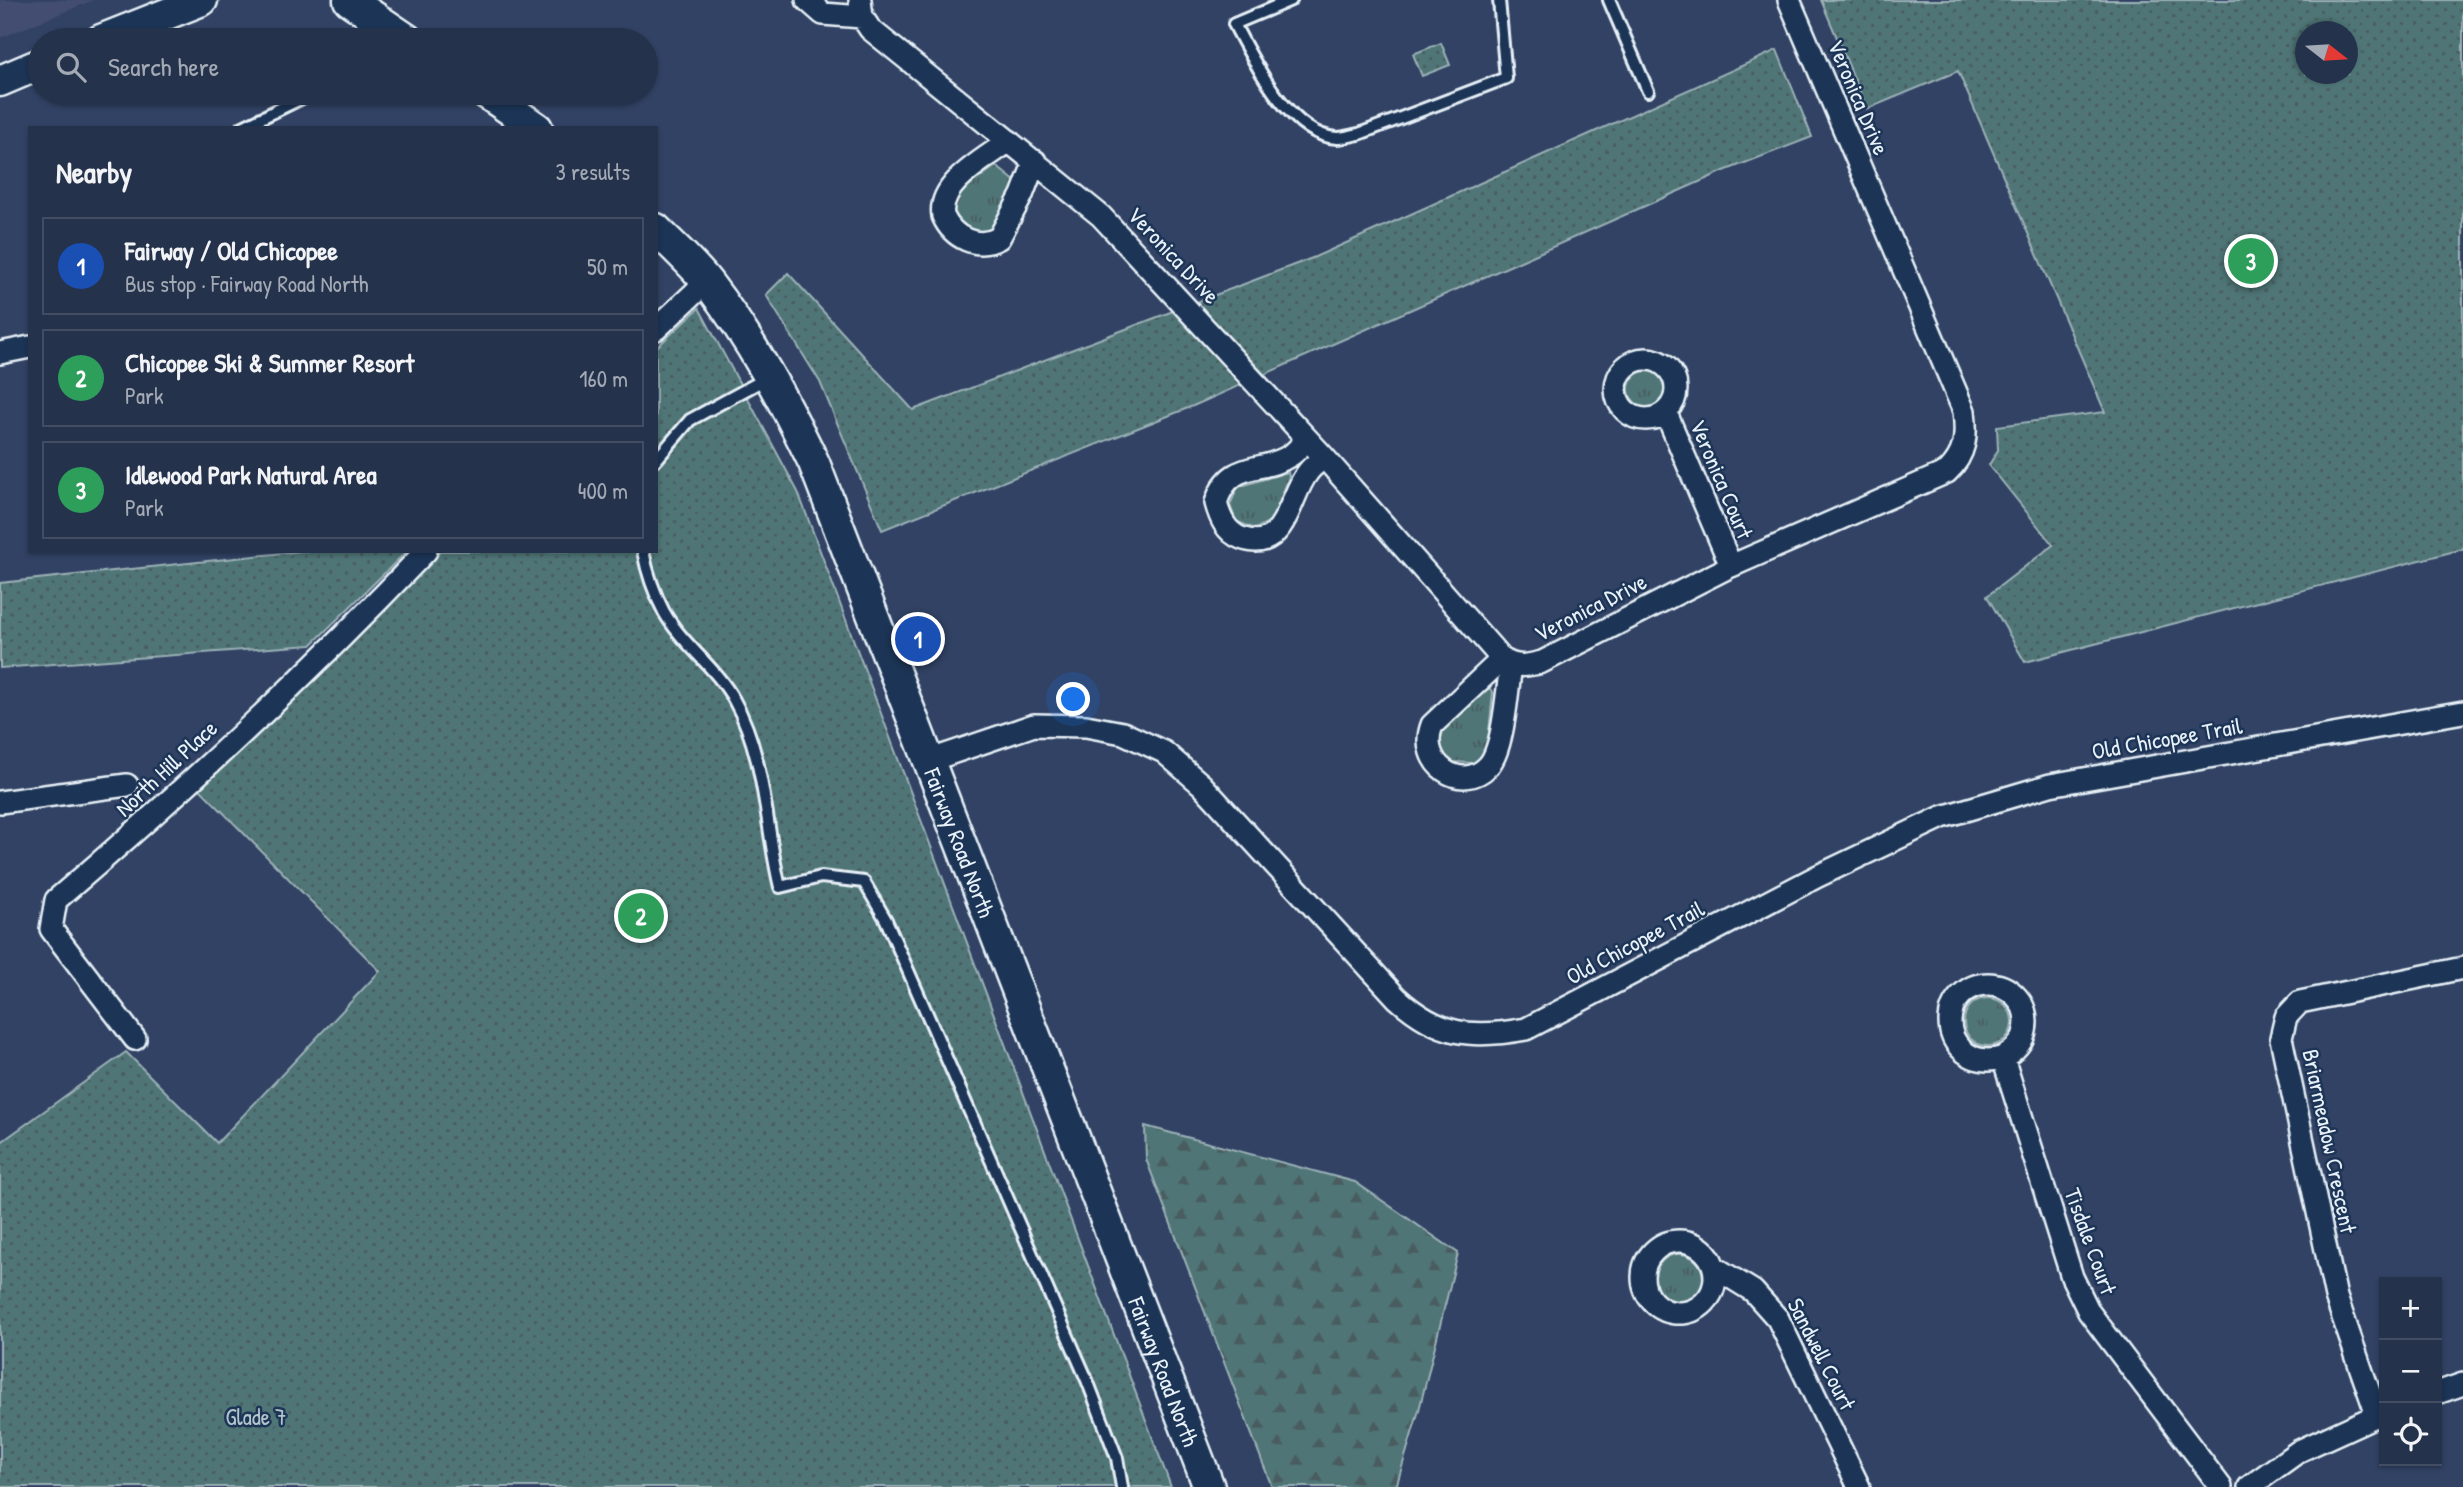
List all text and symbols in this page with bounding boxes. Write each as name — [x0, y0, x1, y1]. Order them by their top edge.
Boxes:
north arrow — [2295, 21, 2358, 84]
search box — [28, 28, 658, 105]
street label: Veronica Drive — [1821, 35, 1897, 159]
icon: search — [52, 48, 90, 86]
text: Search here — [108, 49, 219, 84]
text: Nearby — [56, 152, 132, 192]
text: 3 results — [555, 156, 630, 187]
street label: Veronica Drive — [1121, 200, 1227, 310]
text: Fairway / Old Chicopee — [125, 233, 338, 268]
pin: 3 — [2228, 235, 2274, 287]
text: 1 — [77, 251, 85, 282]
text: 50 m — [587, 251, 628, 282]
text: Bus stop · Fairway Road North — [125, 268, 368, 299]
text: Chicopee Ski & Summer Resort — [125, 345, 414, 380]
text: 2 — [76, 363, 86, 394]
text: 160 m — [579, 363, 628, 394]
text: Park — [125, 380, 163, 411]
street label: Veronica Court — [1683, 415, 1761, 544]
text: Idlewood Park Natural Area — [125, 457, 377, 492]
text: 3 — [76, 475, 86, 506]
text: 400 m — [578, 475, 628, 506]
text: Park — [125, 492, 163, 523]
street label: Veronica Drive — [1528, 565, 1652, 649]
pin: 1 — [895, 613, 941, 665]
your location — [1056, 682, 1090, 716]
street label: Old Chicopee Trail — [2089, 709, 2245, 766]
street label: North Hill Place — [108, 713, 224, 823]
street label: Fairway Road North — [917, 763, 1003, 922]
pin: 2 — [618, 890, 664, 942]
street label: Old Chicopee Trail — [1561, 892, 1710, 991]
street label: Briarmeadow Crescent — [2295, 1046, 2365, 1237]
street label: Tisdale Court — [2057, 1183, 2125, 1300]
map controls — [2379, 1277, 2442, 1466]
button: + — [2379, 1277, 2442, 1340]
street label: Fairway Road North — [1121, 1292, 1207, 1451]
street label: Sandwell Court — [1781, 1293, 1864, 1416]
button: − — [2379, 1340, 2442, 1403]
park label: Glade 7 — [226, 1401, 286, 1432]
button: locate — [2379, 1403, 2442, 1466]

